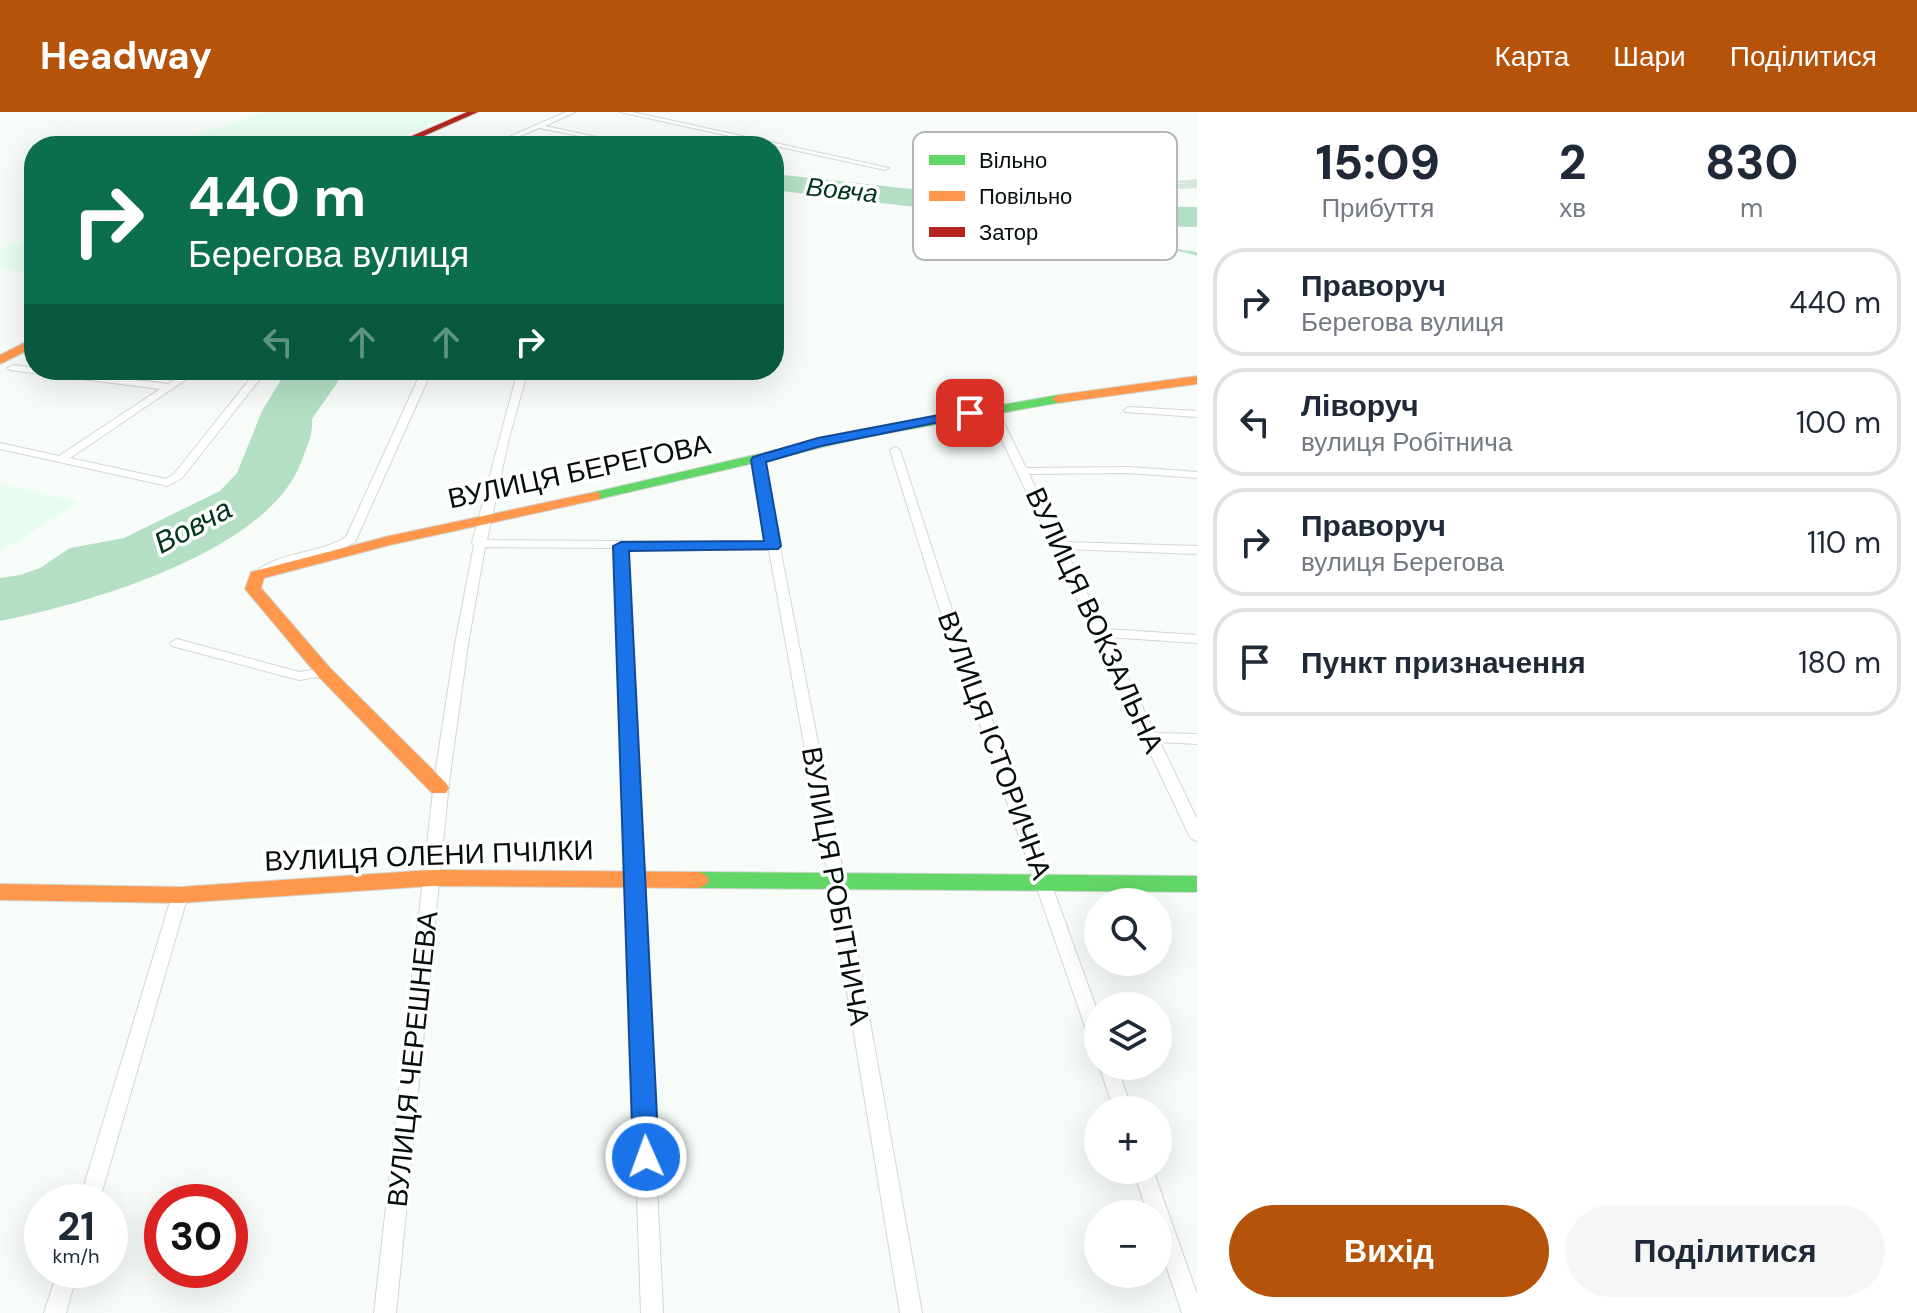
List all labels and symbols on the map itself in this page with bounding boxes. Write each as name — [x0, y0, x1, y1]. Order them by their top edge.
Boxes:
legend — [913, 132, 1177, 260]
text: Вільно — [979, 146, 1047, 175]
water label: Вовча — [804, 169, 880, 211]
text: Повільно — [979, 182, 1072, 211]
text: Затор — [979, 218, 1038, 247]
pin — [936, 379, 1004, 447]
street label: ВУЛИЦЯ БЕРЕГОВА — [444, 426, 714, 517]
street label: ВУЛИЦЯ ВОКЗАЛЬНА — [1017, 481, 1172, 759]
water label: Вовча — [147, 489, 239, 562]
street label: ВУЛИЦЯ ІСТОРИЧНА — [929, 606, 1060, 885]
street label: ВУЛИЦЯ РОБІТНИЧА — [793, 744, 878, 1029]
street label: ВУЛИЦЯ ОЛЕНИ ПЧІЛКИ — [264, 831, 594, 880]
street label: ВУЛИЦЯ ЧЕРЕШНЕВА — [379, 909, 446, 1209]
position arrow — [604, 1115, 688, 1199]
speed limit sign: 30 — [144, 1184, 248, 1288]

